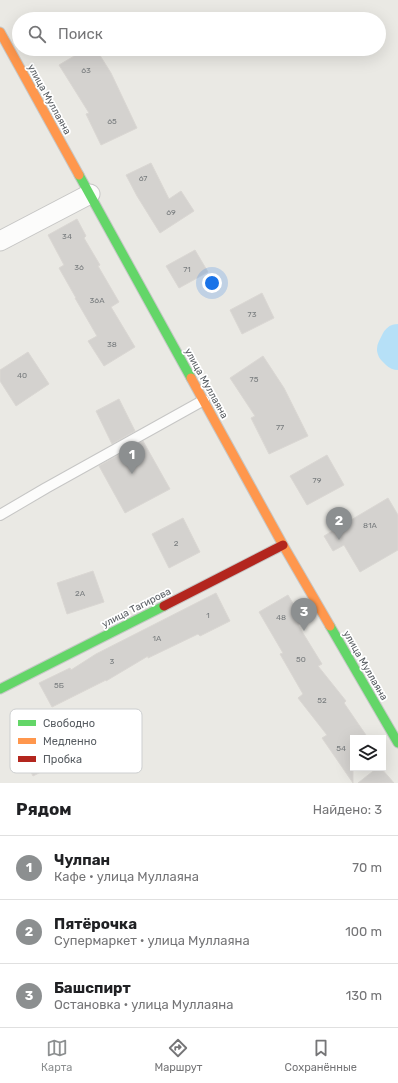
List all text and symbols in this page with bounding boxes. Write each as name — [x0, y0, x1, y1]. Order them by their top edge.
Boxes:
search box — [12, 12, 386, 56]
icon: search — [26, 23, 48, 45]
text: Поиск — [58, 25, 103, 43]
street label: улица Муллаяна — [25, 62, 73, 137]
house number: 63 — [81, 66, 91, 75]
house number: 65 — [107, 117, 117, 126]
house number: 67 — [139, 174, 147, 183]
house number: 69 — [166, 208, 176, 217]
house number: 34 — [62, 232, 72, 241]
house number: 36 — [74, 263, 84, 272]
house number: 71 — [183, 265, 191, 274]
your location — [202, 273, 222, 293]
house number: 36А — [90, 296, 105, 305]
house number: 73 — [248, 310, 257, 319]
house number: 38 — [107, 340, 117, 349]
street label: улица Муллаяна — [182, 346, 230, 421]
house number: 40 — [17, 371, 27, 380]
house number: 75 — [250, 375, 259, 384]
house number: 77 — [276, 423, 284, 432]
pin: 1 — [119, 441, 145, 474]
house number: 79 — [313, 476, 322, 485]
pin: 2 — [326, 507, 352, 540]
house number: 81А — [363, 521, 378, 530]
house number: 2 — [174, 539, 179, 548]
street label: улица Тагирова — [100, 585, 173, 630]
house number: 2А — [75, 589, 86, 598]
pin: 3 — [291, 598, 317, 631]
house number: 1 — [206, 611, 210, 620]
house number: 48 — [276, 613, 286, 622]
street label: улица Муллаяна — [340, 629, 390, 702]
house number: 1А — [153, 634, 162, 643]
house number: 50 — [296, 655, 306, 664]
house number: 3 — [110, 657, 115, 666]
house number: 5Б — [54, 681, 64, 690]
house number: 52 — [317, 696, 327, 705]
legend — [10, 709, 142, 773]
text: Свободно — [43, 717, 95, 730]
text: Медленно — [43, 735, 97, 748]
map controls — [350, 735, 386, 771]
button: layers — [350, 735, 386, 771]
house number: 54 — [336, 744, 346, 753]
text: Пробка — [43, 753, 82, 766]
text: Рядом — [16, 799, 72, 819]
text: Найдено: 3 — [313, 802, 382, 817]
text: Чулпан — [54, 851, 110, 869]
text: 1 — [26, 860, 32, 875]
text: 70 m — [352, 860, 382, 875]
text: Кафе · улица Муллаяна — [54, 869, 199, 884]
text: Пятёрочка — [54, 915, 137, 933]
text: 2 — [25, 924, 33, 939]
text: 100 m — [345, 924, 382, 939]
text: Супермаркет · улица Муллаяна — [54, 933, 250, 948]
text: Башспирт — [54, 979, 131, 997]
text: 3 — [25, 988, 33, 1003]
text: 130 m — [346, 988, 382, 1003]
text: Остановка · улица Муллаяна — [54, 997, 233, 1012]
tab: Карта — [41, 1037, 72, 1074]
tab: Маршрут — [154, 1037, 203, 1074]
tab: Сохранённые — [285, 1037, 357, 1074]

